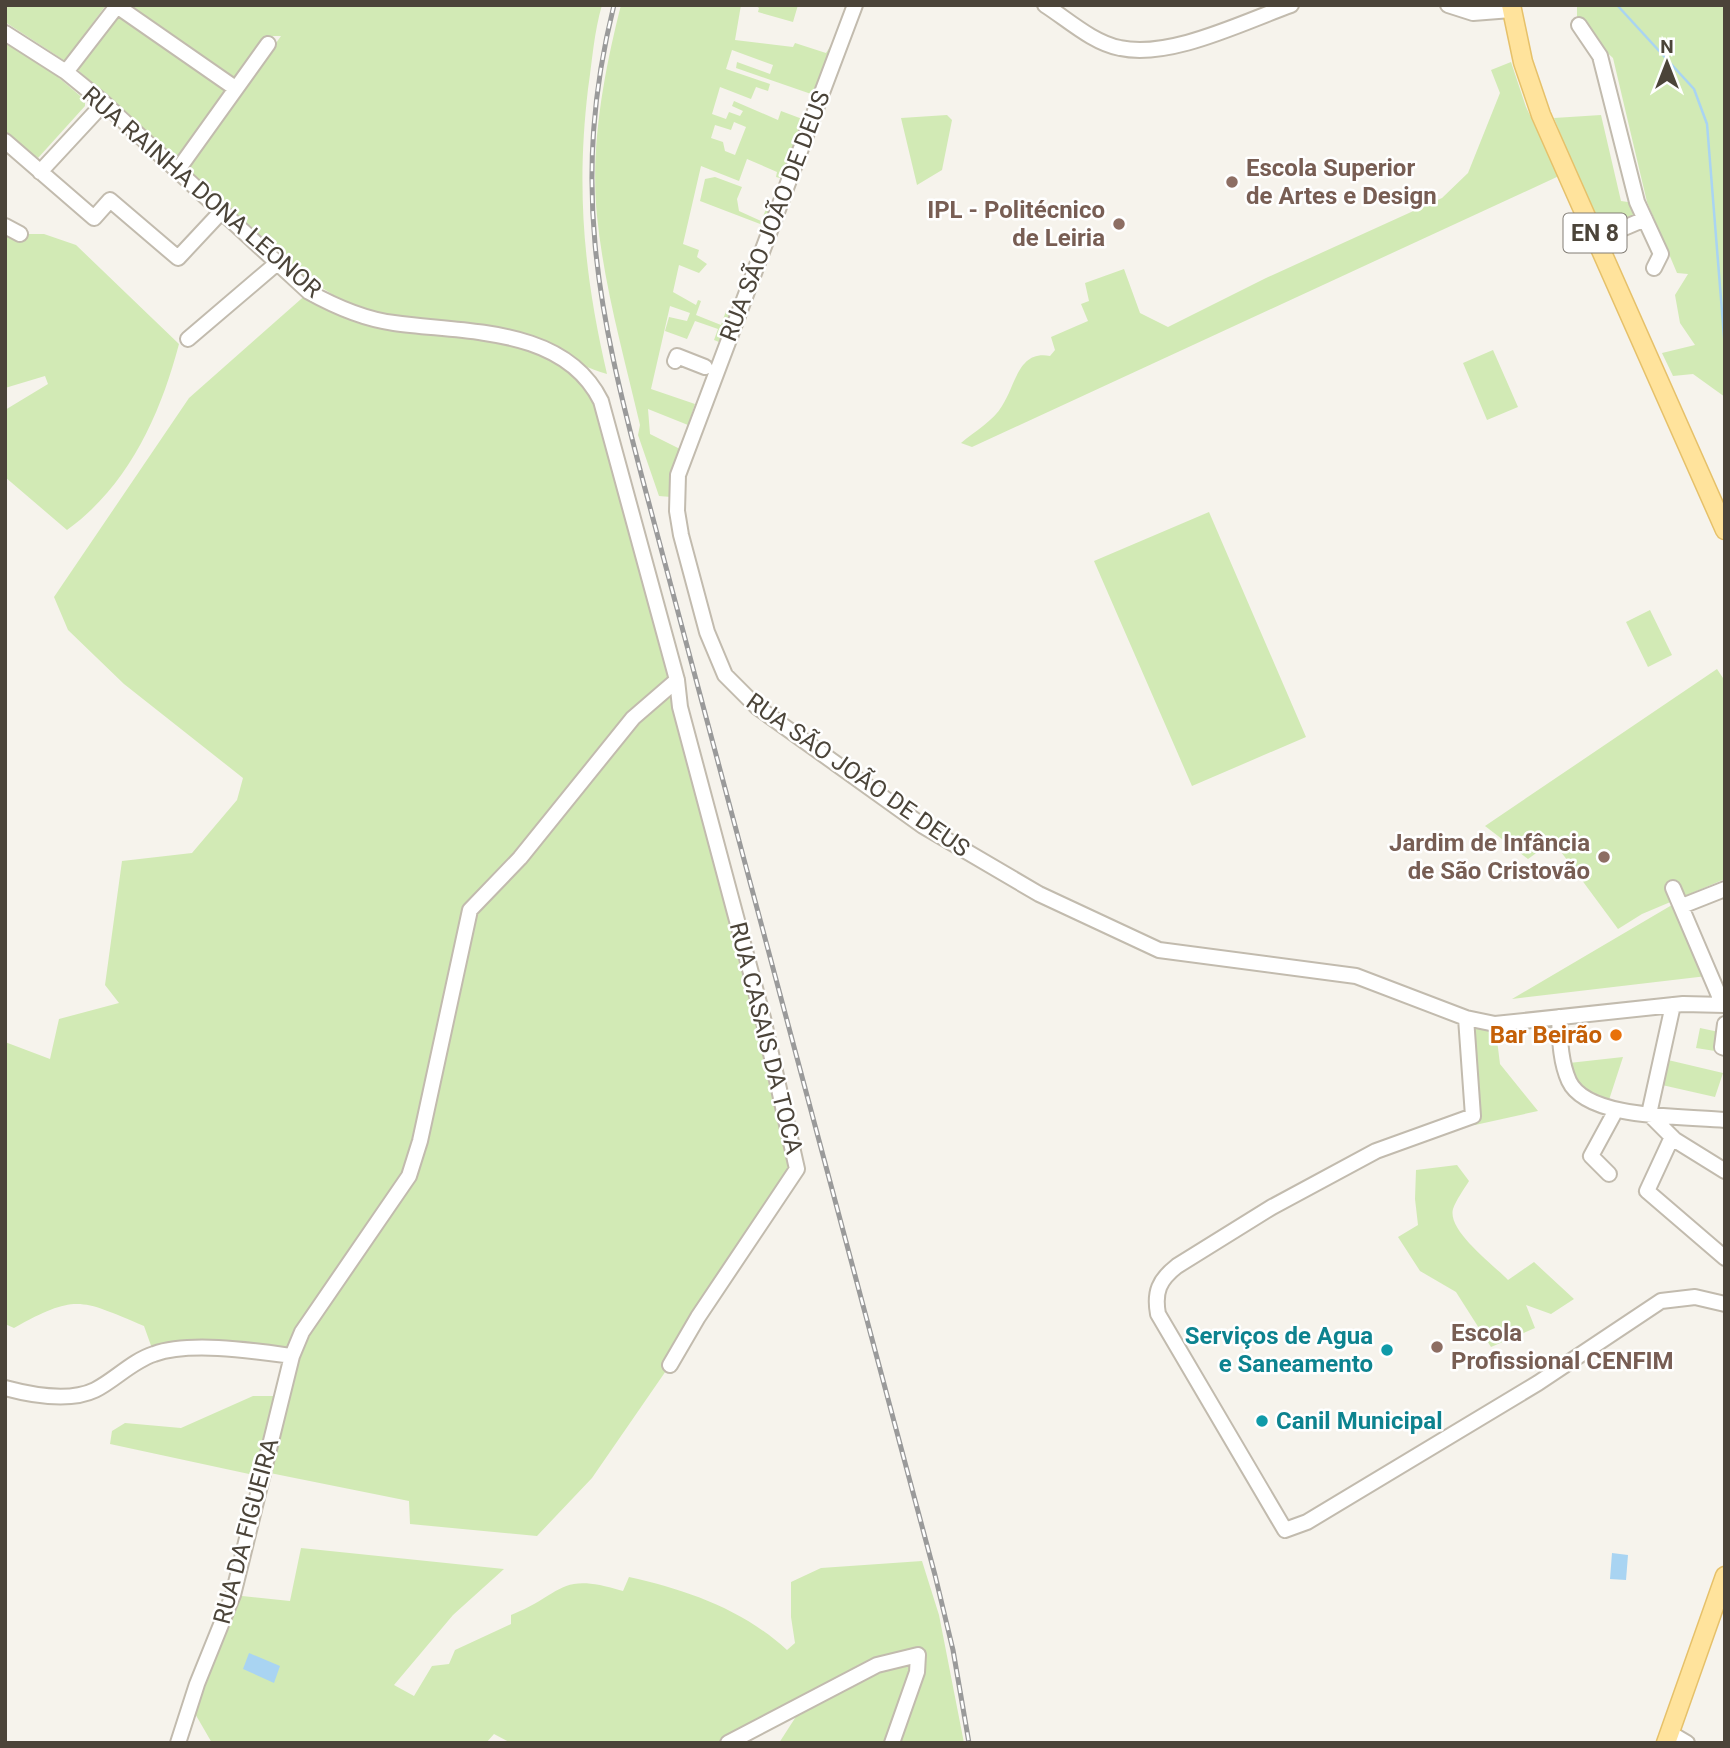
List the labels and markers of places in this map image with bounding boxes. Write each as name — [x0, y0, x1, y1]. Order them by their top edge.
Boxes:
place label: Escola Superior de Artes e Design — [1246, 154, 1437, 210]
marker: Escola Superior de Artes e Design — [1224, 174, 1240, 190]
place label: IPL - Politécnico de Leiria — [927, 196, 1105, 252]
marker: IPL - Politécnico de Leiria — [1111, 216, 1127, 232]
place label: Jardim de Infância de São Cristovão — [1389, 829, 1590, 885]
marker: Jardim de Infância de São Cristovão — [1596, 849, 1612, 865]
place label: Bar Beirão — [1490, 1021, 1602, 1049]
marker: Bar Beirão — [1608, 1027, 1624, 1043]
place label: Escola Profissional CENFIM — [1451, 1319, 1674, 1375]
place label: Serviços de Agua e Saneamento — [1185, 1322, 1373, 1378]
marker: Escola Profissional CENFIM — [1429, 1339, 1445, 1355]
marker: Serviços de Agua e Saneamento — [1379, 1342, 1395, 1358]
place label: Canil Municipal — [1276, 1407, 1442, 1435]
marker: Canil Municipal — [1254, 1413, 1270, 1429]

